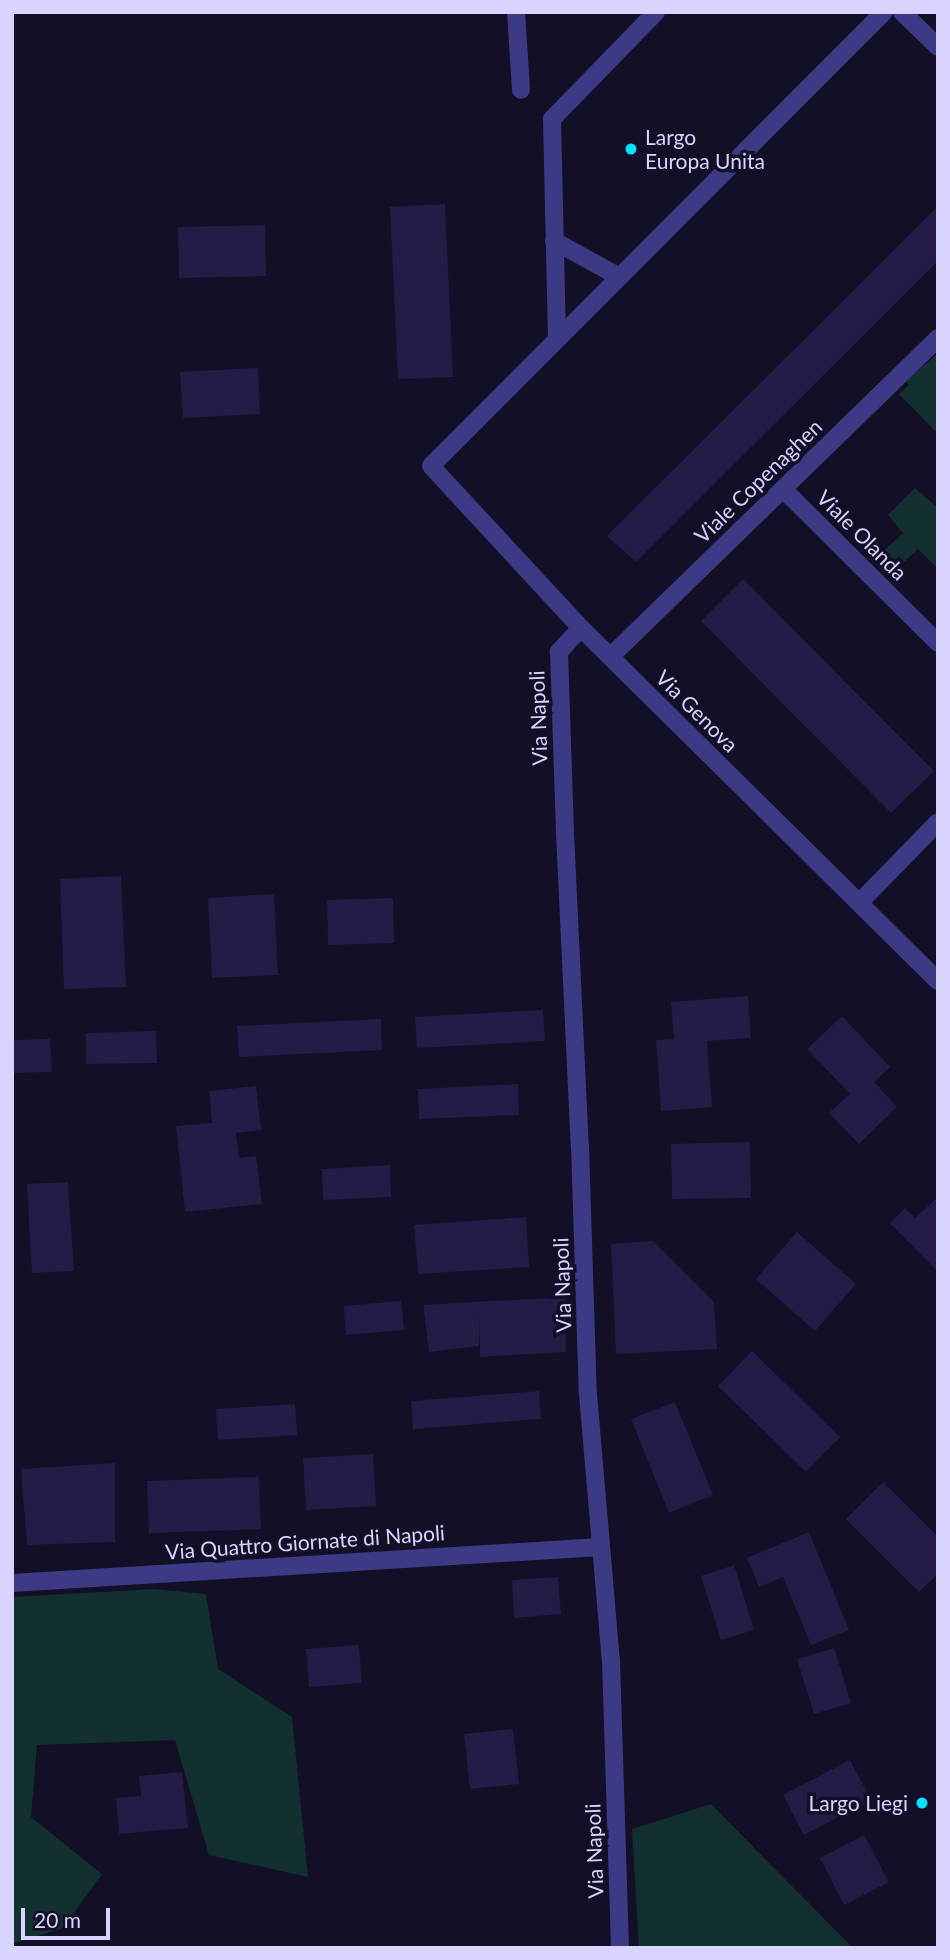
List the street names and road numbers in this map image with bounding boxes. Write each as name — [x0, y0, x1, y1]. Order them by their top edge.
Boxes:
street label: Viale Copenaghen — [689, 414, 827, 548]
street label: Viale Olanda — [812, 485, 912, 585]
street label: Via Genova — [651, 665, 743, 757]
street label: Via Napoli — [524, 670, 552, 766]
street label: Via Napoli — [548, 1237, 576, 1333]
street label: Via Quattro Giornate di Napoli — [164, 1520, 446, 1564]
street label: Via Napoli — [580, 1803, 608, 1899]

